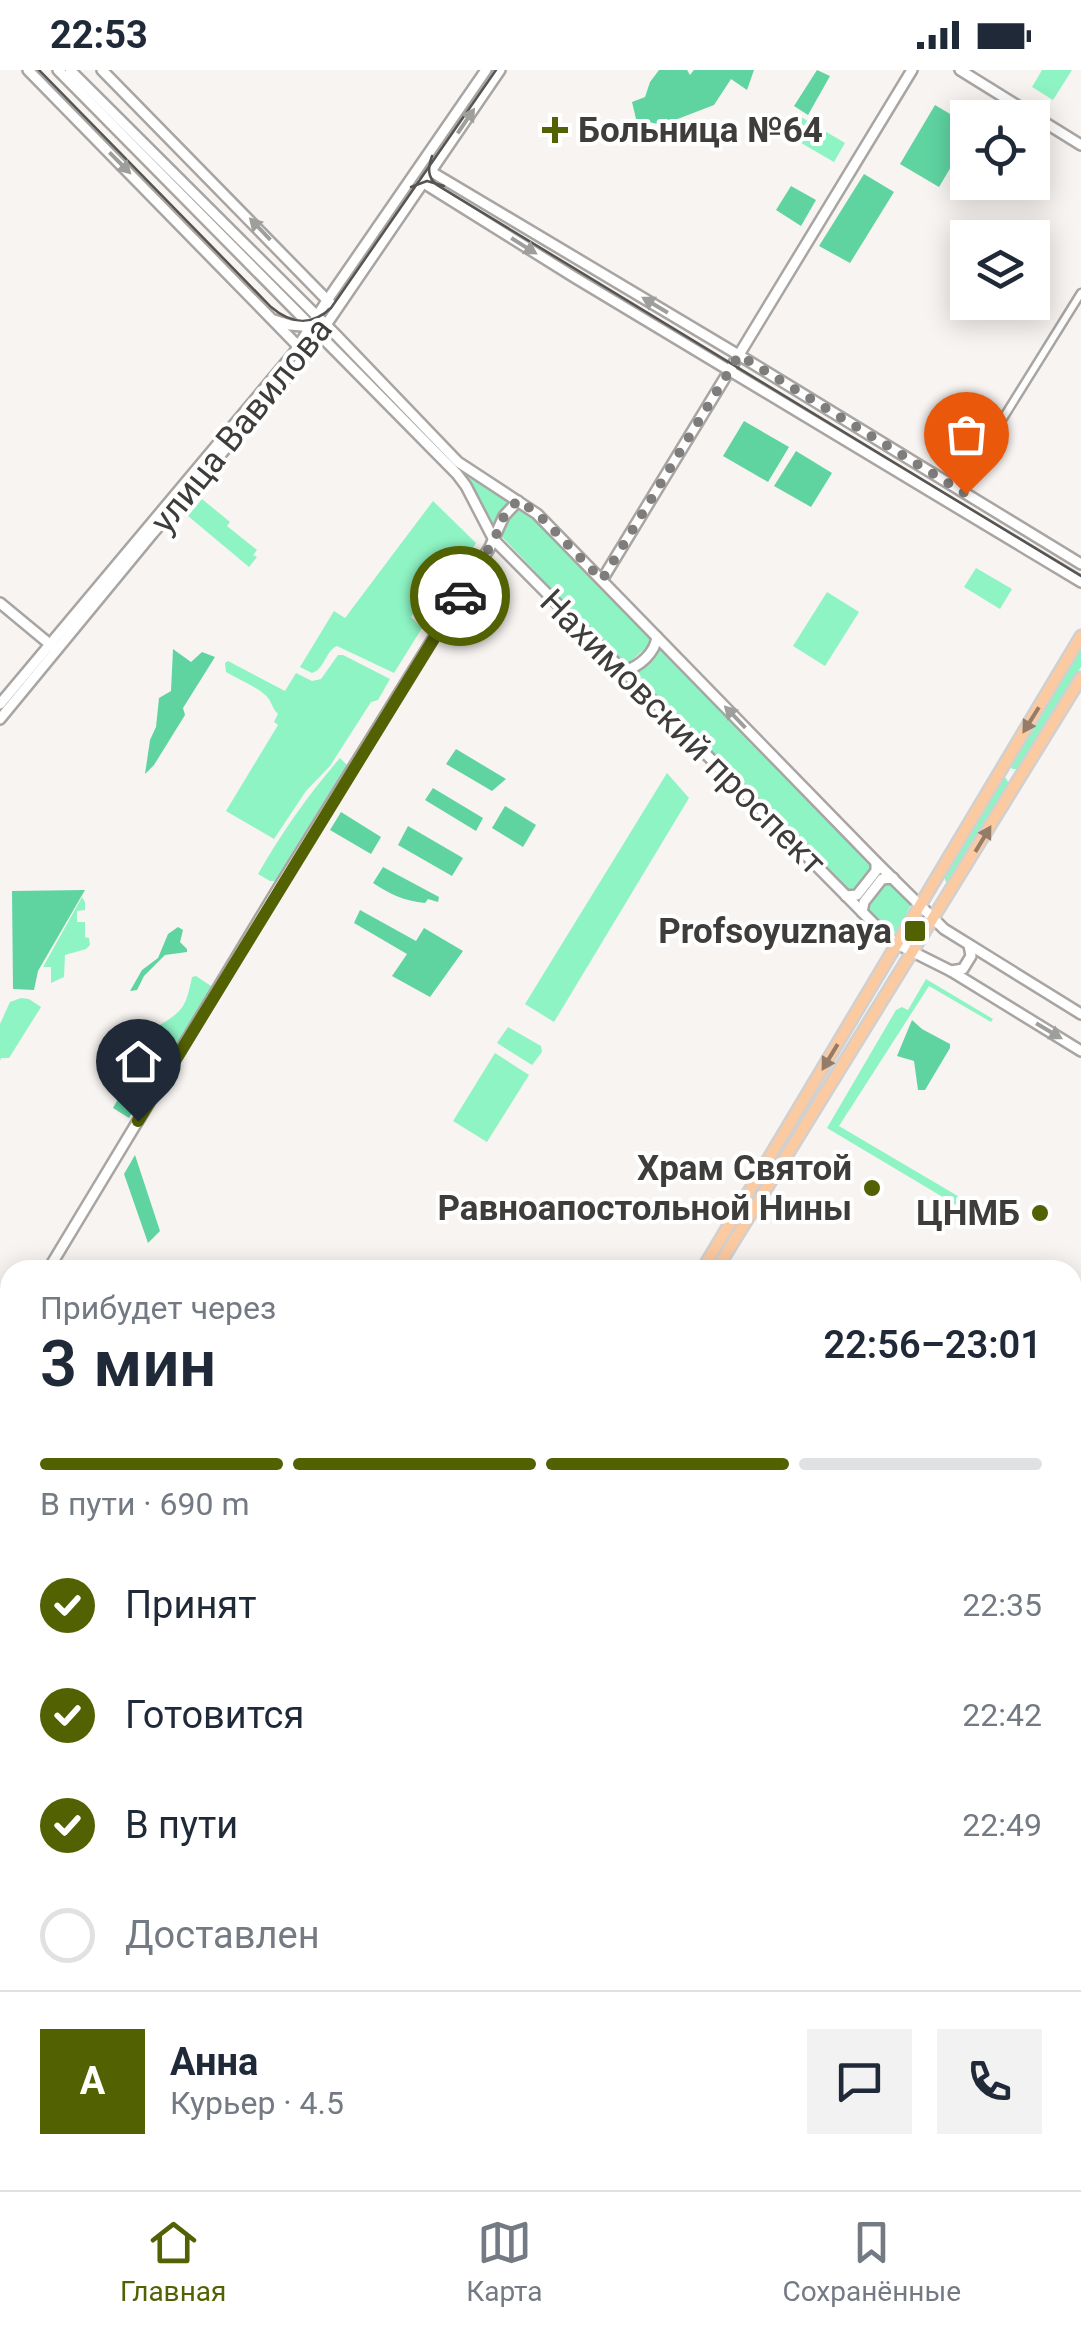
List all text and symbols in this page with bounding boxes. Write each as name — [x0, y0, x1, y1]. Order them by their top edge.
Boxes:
text: 22:53 — [50, 13, 148, 57]
map controls — [950, 100, 1050, 320]
button: locate — [950, 100, 1050, 200]
one-way arrow — [456, 107, 475, 134]
place label: Больница №64 — [578, 110, 823, 151]
marker: Больница №64 — [542, 117, 568, 143]
one-way arrow — [108, 151, 131, 175]
one-way arrow — [249, 218, 272, 242]
button: layers — [950, 220, 1050, 320]
one-way arrow — [510, 236, 538, 254]
one-way arrow — [641, 297, 669, 314]
street label: улица Вавилова — [142, 309, 341, 541]
pin — [924, 392, 1009, 495]
icon: bag — [939, 407, 994, 462]
courier — [410, 546, 510, 646]
icon: car — [433, 569, 488, 624]
street label: Нахимовский проспект — [532, 581, 834, 884]
one-way arrow — [724, 706, 748, 730]
one-way arrow — [1022, 706, 1040, 734]
one-way arrow — [974, 825, 991, 853]
place label: Profsoyuznaya — [658, 911, 892, 952]
marker: Profsoyuznaya — [902, 918, 928, 944]
pin — [96, 1019, 181, 1122]
one-way arrow — [1035, 1022, 1063, 1039]
icon: home — [111, 1034, 166, 1089]
one-way arrow — [822, 1043, 839, 1071]
place label: Храм Святой Равноапостольной Нины — [437, 1148, 852, 1229]
marker: Храм Святой Равноапостольной Нины — [861, 1177, 883, 1199]
place label: ЦНМБ — [916, 1193, 1020, 1234]
marker: ЦНМБ — [1029, 1202, 1051, 1224]
text: Прибудет через — [40, 1289, 276, 1327]
text: 22:56–23:01 — [823, 1323, 1042, 1367]
text: 3 мин — [40, 1326, 216, 1402]
text: В пути · 690 m — [40, 1485, 250, 1523]
icon: check — [40, 1578, 95, 1633]
text: Принят — [125, 1583, 256, 1627]
text: 22:35 — [962, 1586, 1042, 1624]
icon: check — [40, 1688, 95, 1743]
text: Готовится — [125, 1693, 304, 1737]
text: 22:42 — [962, 1696, 1042, 1734]
icon: check — [40, 1798, 95, 1853]
text: В пути — [125, 1803, 238, 1847]
text: 22:49 — [962, 1806, 1042, 1844]
text: Доставлен — [125, 1913, 320, 1957]
button: chat — [807, 2029, 912, 2134]
button: phone — [937, 2029, 1042, 2134]
text: Анна — [170, 2040, 258, 2084]
text: А — [80, 2059, 105, 2103]
text: Курьер · 4.5 — [170, 2084, 344, 2122]
tab: Главная — [120, 2215, 226, 2308]
tab: Карта — [466, 2215, 543, 2308]
tab: Сохранённые — [782, 2215, 961, 2308]

